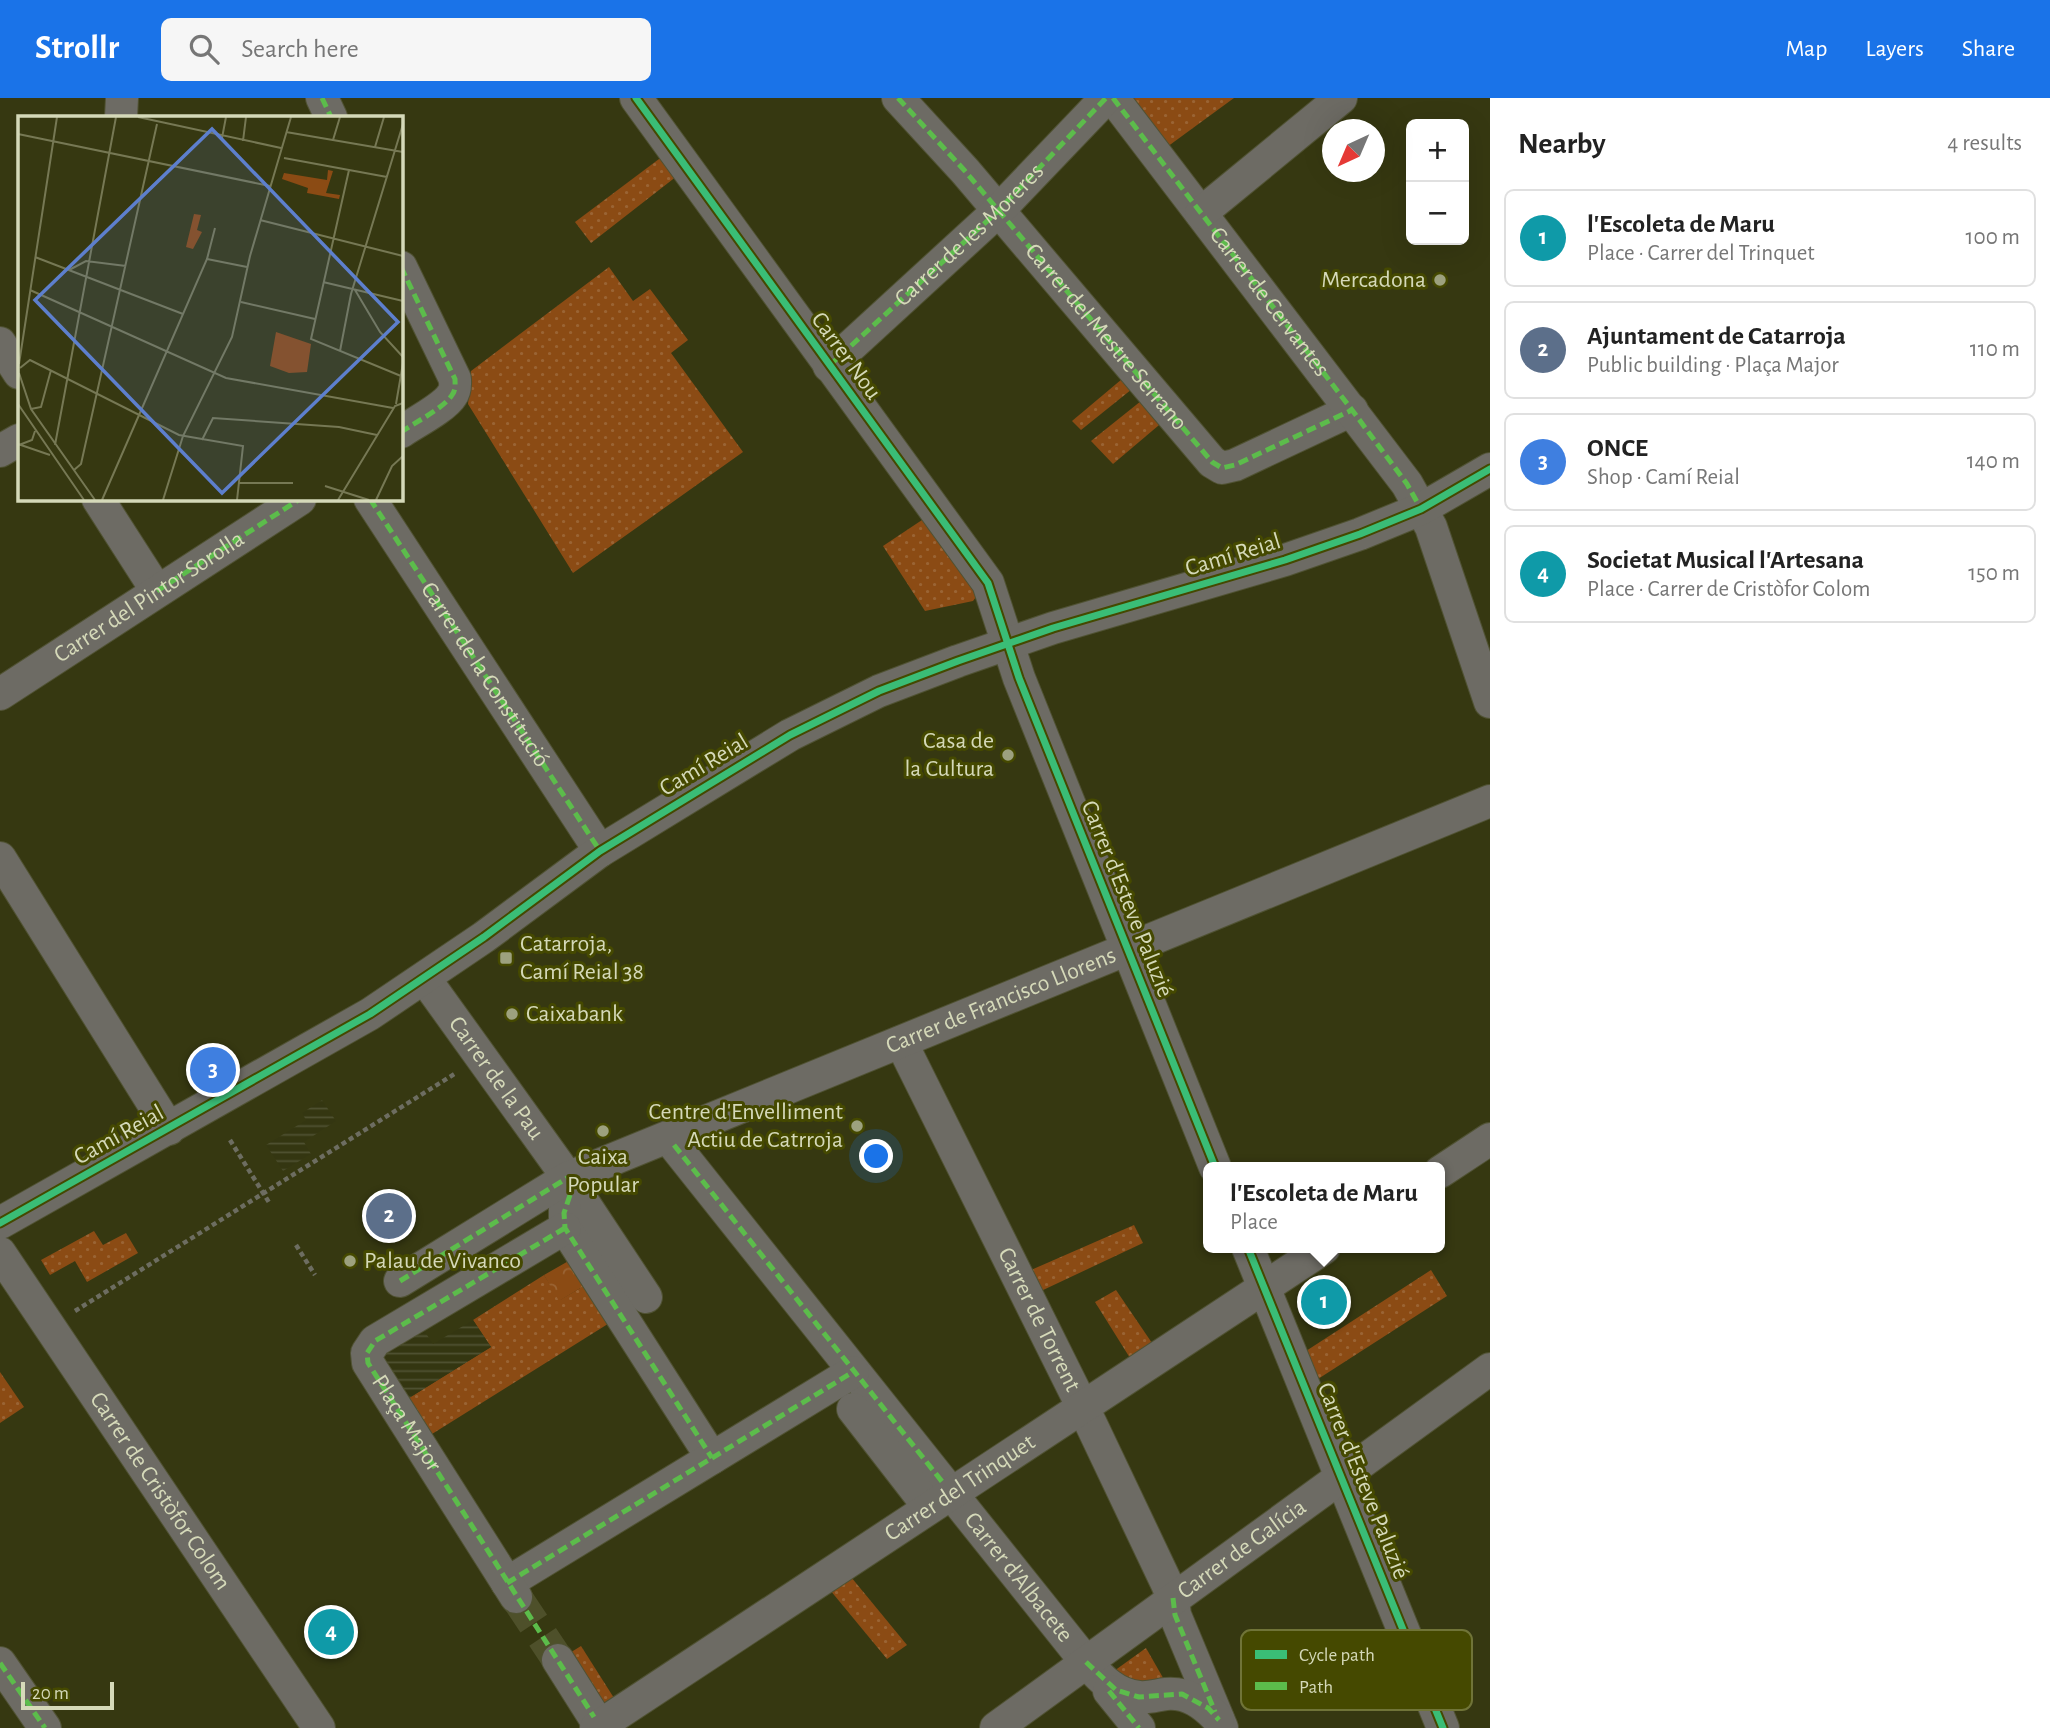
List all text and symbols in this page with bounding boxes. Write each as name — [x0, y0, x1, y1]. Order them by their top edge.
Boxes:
search box — [161, 18, 651, 81]
icon: search — [185, 30, 223, 68]
text: Strollr — [35, 32, 119, 65]
text: Search here — [241, 36, 359, 62]
text: Map — [1785, 37, 1827, 61]
text: Layers — [1865, 37, 1924, 61]
text: Share — [1962, 37, 2015, 61]
inset map — [18, 116, 402, 500]
north arrow — [1322, 119, 1385, 182]
map controls — [1406, 119, 1469, 245]
button: + — [1406, 119, 1469, 182]
text: Nearby — [1518, 129, 1606, 159]
text: 4 results — [1947, 132, 2022, 155]
street label: Carrer de les Moreres — [890, 159, 1048, 311]
button: − — [1406, 182, 1469, 245]
text: l'Escoleta de Maru — [1587, 211, 1775, 237]
street label: Carrer de Cervantes — [1205, 223, 1334, 381]
text: 1 — [1539, 226, 1547, 249]
text: 100 m — [1966, 226, 2020, 249]
street label: Carrer del Mestre Serrano — [1020, 239, 1192, 435]
text: Place · Carrer del Trinquet — [1587, 242, 1815, 265]
place label: Mercadona — [1321, 268, 1426, 292]
marker: Mercadona — [1432, 272, 1448, 288]
street label: Carrer Nou — [806, 308, 886, 404]
text: Ajuntament de Catarroja — [1587, 323, 1846, 349]
text: 2 — [1538, 338, 1548, 361]
text: 110 m — [1970, 338, 2020, 361]
text: Public building · Plaça Major — [1587, 354, 1839, 377]
text: ONCE — [1587, 435, 1648, 461]
text: 3 — [1538, 450, 1548, 473]
text: 140 m — [1967, 450, 2020, 473]
text: Shop · Camí Reial — [1587, 466, 1740, 489]
street label: Carrer del Pintor Sorolla — [50, 527, 249, 667]
street label: Camí Reial — [1182, 529, 1284, 581]
text: Societat Musical l'Artesana — [1587, 547, 1864, 573]
text: 4 — [1537, 562, 1549, 585]
text: 150 m — [1968, 562, 2020, 585]
street label: Carrer de la Constitució — [416, 578, 554, 771]
text: Place · Carrer de Cristòfor Colom — [1587, 578, 1871, 601]
street label: Camí Reial — [656, 729, 752, 801]
place label: Casa de la Cultura — [904, 729, 994, 781]
marker: Casa de la Cultura — [1000, 747, 1016, 763]
street label: Carrer d'Esteve Paluzié — [1077, 797, 1177, 1001]
place label: Catarroja, Camí Reial 38 — [520, 932, 644, 984]
street label: Carrer de Francisco Llorens — [883, 943, 1119, 1058]
marker: Catarroja, Camí Reial 38 — [498, 950, 514, 966]
place label: Caixabank — [526, 1002, 623, 1026]
marker: Caixabank — [504, 1006, 520, 1022]
street label: Carrer de la Pau — [444, 1012, 548, 1144]
pin: 3 — [190, 1044, 236, 1096]
place label: Centre d'Envelliment Actiu de Catrroja — [649, 1100, 843, 1152]
street label: Camí Reial — [70, 1101, 168, 1169]
marker: Centre d'Envelliment Actiu de Catrroja — [849, 1118, 865, 1134]
marker: Caixa Popular — [595, 1123, 611, 1139]
your location — [859, 1139, 893, 1173]
place label: Caixa Popular — [567, 1145, 639, 1197]
popup — [1203, 1162, 1445, 1253]
text: l'Escoleta de Maru — [1230, 1180, 1418, 1206]
pin: 2 — [366, 1190, 412, 1242]
text: Place — [1230, 1211, 1278, 1234]
street label: Carrer de Torrent — [993, 1244, 1085, 1396]
place label: Palau de Vivanco — [364, 1249, 521, 1273]
marker: Palau de Vivanco — [342, 1253, 358, 1269]
pin: 1 — [1301, 1276, 1347, 1328]
street label: Plaça Major — [367, 1371, 446, 1476]
street label: Carrer d'Esteve Paluzié — [1313, 1379, 1413, 1583]
street label: Carrer de Cristòfor Colom — [85, 1388, 235, 1595]
street label: Carrer del Trinquet — [881, 1430, 1040, 1546]
street label: Carrer de Galícia — [1173, 1495, 1311, 1604]
street label: Carrer d'Albacete — [960, 1508, 1077, 1647]
pin: 4 — [308, 1606, 354, 1658]
legend — [1241, 1630, 1472, 1710]
text: Cycle path — [1299, 1646, 1375, 1665]
text: Path — [1299, 1678, 1333, 1697]
scale bar — [21, 1679, 114, 1711]
text: 20 m — [32, 1684, 69, 1703]

